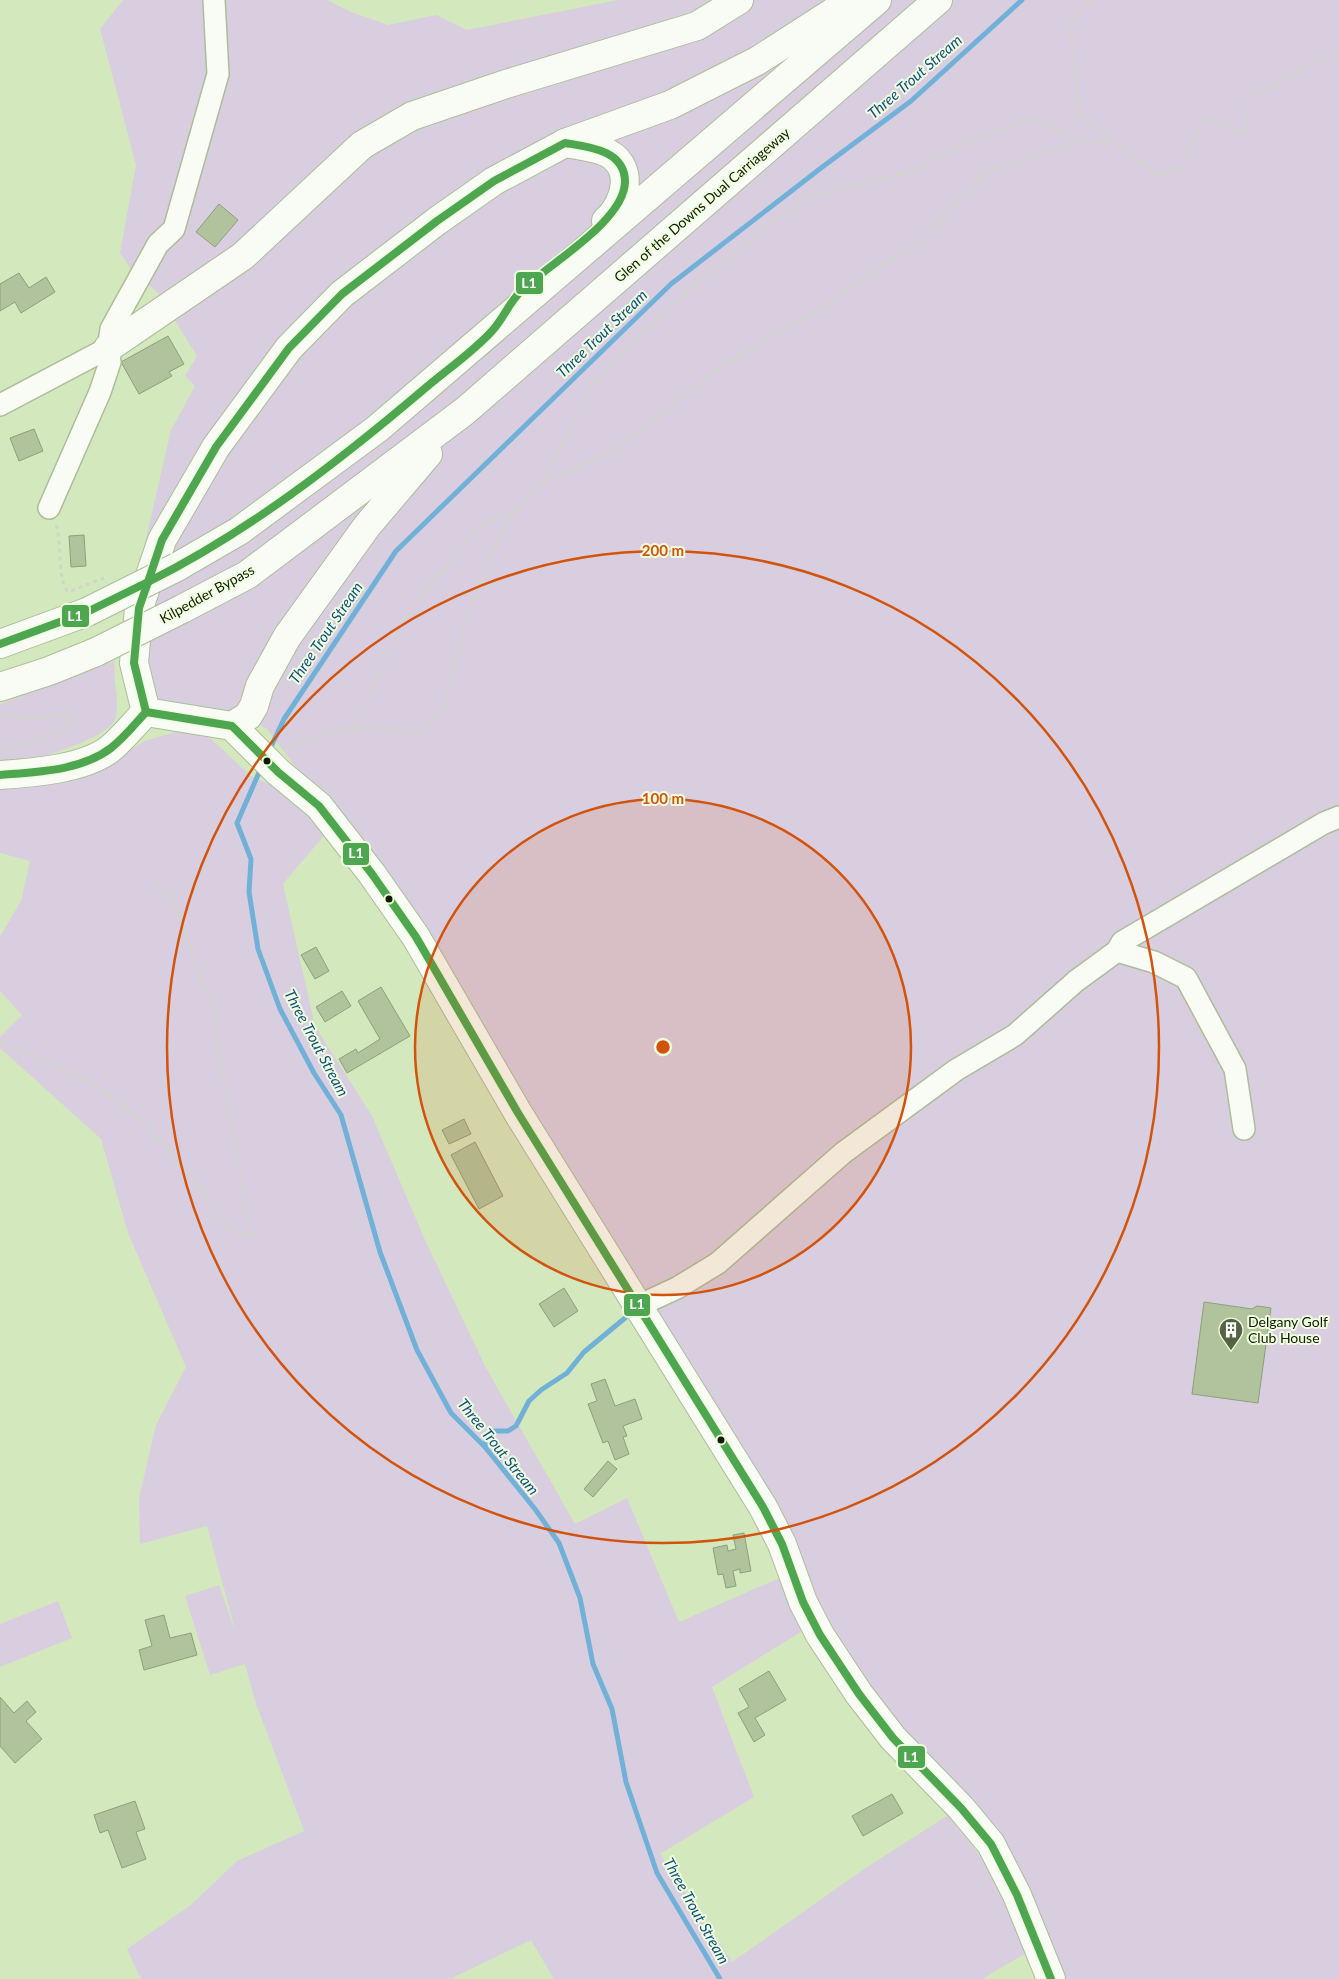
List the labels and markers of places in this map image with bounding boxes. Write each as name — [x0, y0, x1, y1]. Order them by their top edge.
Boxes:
unlabelled marker — [262, 756, 272, 766]
unlabelled marker — [384, 894, 394, 904]
centre of rings — [654, 1038, 672, 1056]
place label: Delgany Golf Club House — [1248, 1313, 1328, 1346]
building icon: Delgany Golf Club House — [1218, 1317, 1244, 1351]
unlabelled marker — [716, 1435, 726, 1445]

